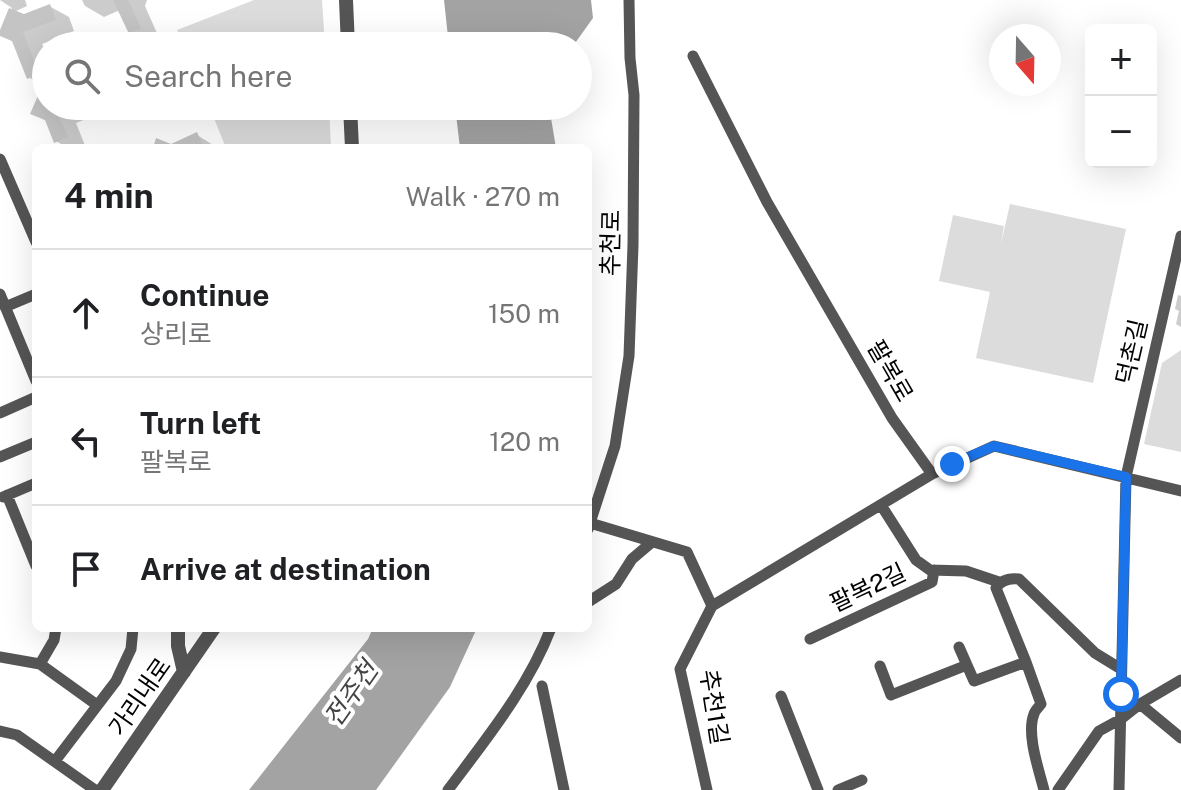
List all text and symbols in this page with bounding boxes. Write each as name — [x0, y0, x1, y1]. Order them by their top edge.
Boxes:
north arrow — [989, 24, 1061, 96]
map controls — [1085, 24, 1157, 168]
button: + — [1085, 24, 1157, 96]
search box — [32, 32, 592, 120]
icon: search — [60, 54, 104, 98]
text: Search here — [124, 58, 292, 94]
button: − — [1085, 96, 1157, 168]
text: 4 min — [64, 176, 154, 216]
text: Walk · 270 m — [406, 181, 560, 212]
street label: 추천로 — [595, 210, 625, 276]
text: Continue — [140, 277, 270, 313]
icon: ahead — [64, 291, 108, 335]
text: 150 m — [488, 298, 560, 329]
street label: 덕촌길 — [1110, 316, 1152, 387]
text: 상리로 — [140, 318, 212, 349]
street label: 팔복로 — [862, 335, 920, 406]
text: Turn left — [140, 405, 261, 441]
icon: left — [64, 419, 108, 463]
text: 120 m — [489, 426, 560, 457]
text: 팔복로 — [140, 446, 212, 477]
route end — [934, 446, 970, 482]
icon: arrive — [64, 547, 108, 591]
text: Arrive at destination — [140, 551, 431, 587]
street label: 팔복2길 — [825, 557, 910, 617]
street label: 가리내로 — [102, 652, 176, 741]
water label: 전주천 — [317, 653, 386, 732]
street label: 추천1길 — [695, 667, 735, 747]
route start — [1103, 676, 1139, 712]

